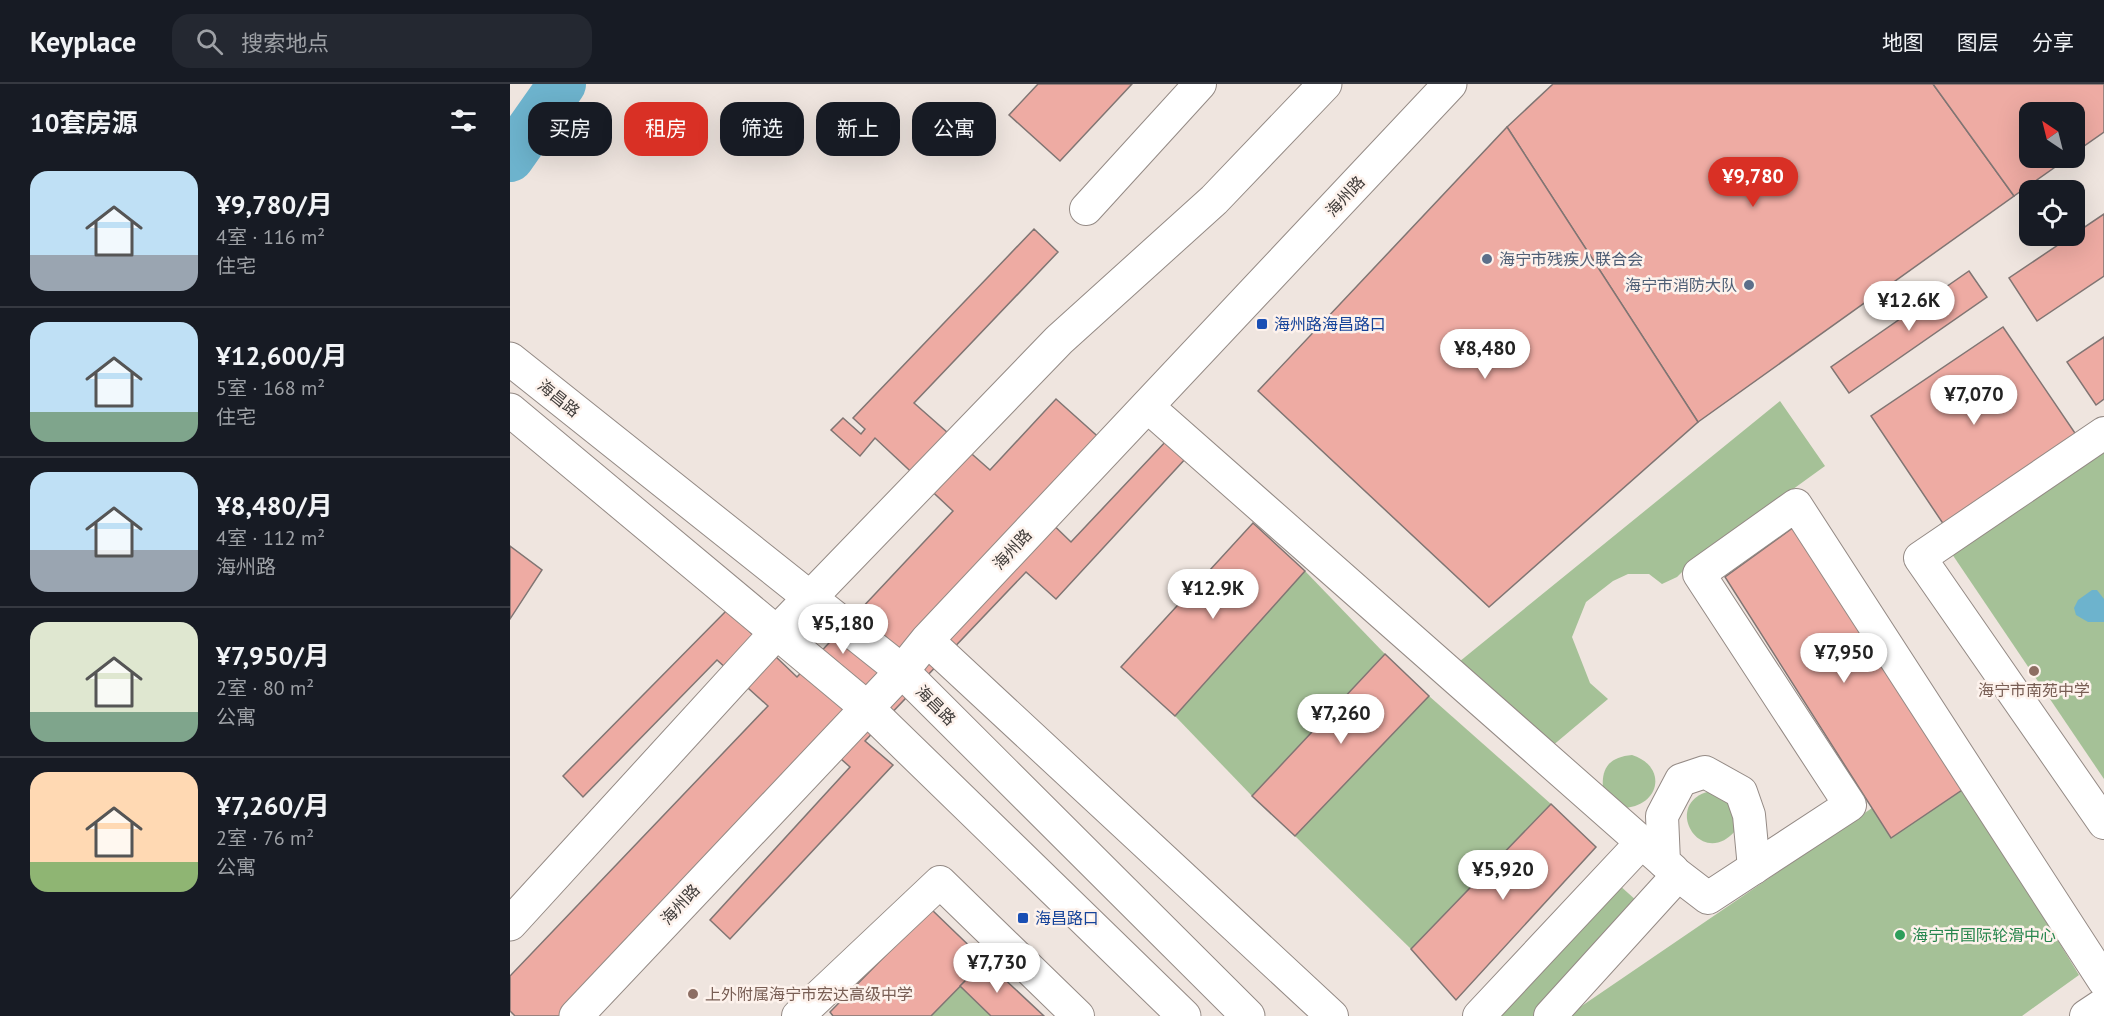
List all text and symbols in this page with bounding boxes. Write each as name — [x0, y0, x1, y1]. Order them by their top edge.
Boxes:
search box — [172, 14, 592, 68]
text: Keyplace — [30, 23, 136, 60]
icon: search — [193, 25, 226, 58]
text: 搜索地点 — [241, 29, 329, 57]
text: 地图 — [1882, 29, 1924, 56]
text: 图层 — [1957, 29, 1999, 56]
text: 分享 — [2032, 29, 2074, 56]
chip: 买房 — [528, 102, 612, 156]
chip: 租房 — [624, 102, 708, 156]
chip: 筛选 — [720, 102, 804, 156]
chip: 新上 — [816, 102, 900, 156]
chip: 公寓 — [912, 102, 996, 156]
north arrow — [2019, 102, 2085, 168]
map controls — [2019, 102, 2085, 246]
icon: filters — [447, 104, 480, 137]
text: 10套房源 — [30, 106, 137, 139]
pin: ¥9,780 — [1704, 157, 1802, 208]
text: ¥9,780 — [1722, 163, 1784, 189]
street label: 海州路 — [1321, 172, 1369, 220]
button: locate — [2019, 180, 2085, 246]
text: ¥9,780/月 — [216, 188, 333, 221]
icon: home — [78, 195, 150, 267]
text: 4室 · 116 m² — [216, 224, 325, 250]
place label: 海宁市残疾人联合会 — [1499, 249, 1643, 269]
marker: 海宁市残疾人联合会 — [1480, 252, 1494, 266]
text: 住宅 — [216, 253, 256, 279]
place label: 海宁市消防大队 — [1625, 275, 1737, 295]
marker: 海宁市消防大队 — [1742, 278, 1756, 292]
pin: ¥12.6K — [1860, 281, 1958, 332]
text: ¥12.6K — [1878, 287, 1940, 313]
place label: 海州路海昌路口 — [1274, 314, 1386, 334]
marker: 海州路海昌路口 — [1255, 317, 1269, 331]
pin: ¥8,480 — [1436, 329, 1534, 380]
text: ¥8,480 — [1454, 335, 1516, 361]
text: ¥12,600/月 — [216, 339, 348, 372]
icon: home — [78, 346, 150, 418]
text: 5室 · 168 m² — [216, 375, 325, 401]
street label: 海昌路 — [534, 375, 584, 421]
pin: ¥7,070 — [1925, 375, 2023, 426]
text: ¥7,070 — [1944, 381, 2004, 407]
text: 住宅 — [216, 404, 256, 430]
text: ¥8,480/月 — [216, 489, 333, 522]
icon: home — [78, 496, 150, 568]
text: 4室 · 112 m² — [216, 525, 325, 551]
street label: 海州路 — [988, 525, 1036, 573]
text: 海州路 — [216, 554, 276, 580]
pin: ¥12.9K — [1164, 569, 1262, 620]
text: ¥12.9K — [1182, 575, 1244, 601]
pin: ¥5,180 — [794, 604, 892, 655]
text: ¥5,180 — [812, 610, 874, 636]
pin: ¥7,950 — [1795, 633, 1893, 684]
text: ¥7,950/月 — [216, 639, 330, 672]
text: ¥7,950 — [1814, 639, 1874, 665]
icon: home — [78, 646, 150, 718]
marker: 海宁市南苑中学 — [2027, 664, 2041, 678]
text: 2室 · 80 m² — [216, 675, 314, 701]
place label: 海宁市南苑中学 — [1978, 680, 2090, 700]
street label: 海昌路 — [912, 681, 960, 729]
pin: ¥7,260 — [1292, 694, 1390, 745]
text: ¥7,260 — [1311, 700, 1371, 726]
text: 公寓 — [216, 704, 256, 730]
text: ¥7,260/月 — [216, 789, 330, 822]
icon: home — [78, 796, 150, 868]
text: 2室 · 76 m² — [216, 825, 314, 851]
pin: ¥5,920 — [1454, 850, 1552, 901]
text: 公寓 — [216, 854, 256, 880]
text: ¥5,920 — [1472, 856, 1534, 882]
street label: 海州路 — [656, 880, 704, 928]
place label: 海昌路口 — [1035, 908, 1099, 928]
marker: 海昌路口 — [1016, 911, 1030, 925]
place label: 海宁市国际轮滑中心 — [1912, 925, 2056, 945]
marker: 海宁市国际轮滑中心 — [1893, 928, 1907, 942]
pin: ¥7,730 — [948, 943, 1046, 994]
text: ¥7,730 — [967, 949, 1027, 975]
place label: 上外附属海宁市宏达高级中学 — [705, 984, 913, 1004]
marker: 上外附属海宁市宏达高级中学 — [686, 987, 700, 1001]

